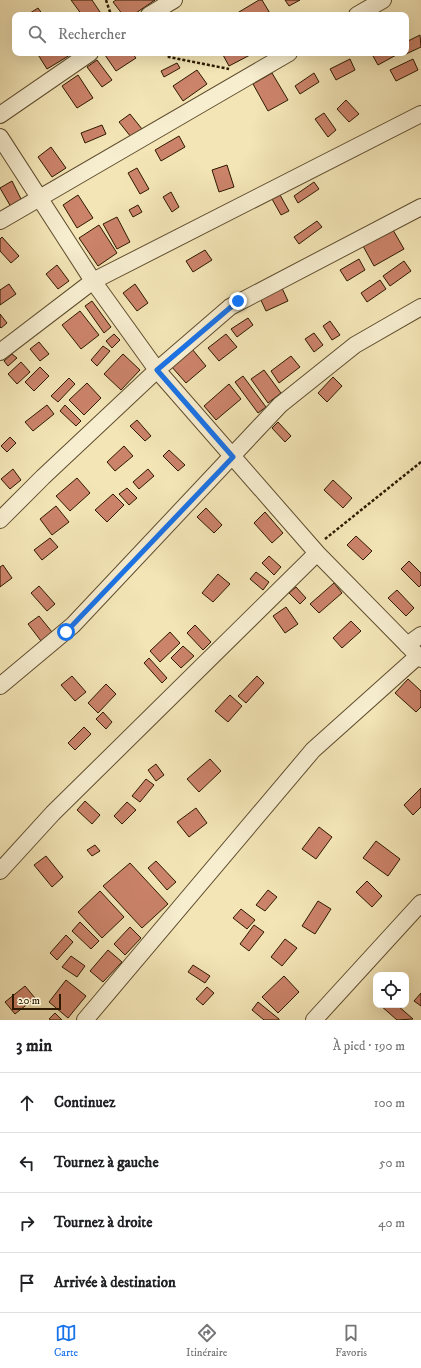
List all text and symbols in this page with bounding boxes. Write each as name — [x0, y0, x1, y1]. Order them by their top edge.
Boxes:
search box — [12, 12, 409, 56]
icon: search — [26, 23, 48, 45]
text: Rechercher — [58, 25, 126, 44]
route end — [229, 292, 247, 310]
route start — [57, 623, 75, 641]
map controls — [373, 972, 409, 1008]
button: locate — [373, 972, 409, 1008]
scale bar — [12, 992, 61, 1011]
text: 20 m — [18, 994, 40, 1008]
text: 3 min — [16, 1035, 52, 1057]
text: À pied · 190 m — [333, 1038, 405, 1054]
icon: ahead — [16, 1092, 38, 1114]
text: Continuez — [54, 1093, 115, 1112]
text: 100 m — [374, 1095, 405, 1111]
icon: left — [16, 1152, 38, 1174]
text: Tournez à gauche — [54, 1153, 159, 1172]
text: 50 m — [379, 1155, 405, 1171]
icon: right — [16, 1212, 38, 1234]
text: Tournez à droite — [54, 1213, 152, 1232]
text: 40 m — [378, 1215, 405, 1231]
icon: arrive — [16, 1272, 38, 1294]
text: Arrivée à destination — [54, 1273, 176, 1292]
tab: Carte — [54, 1322, 78, 1360]
tab: Itinéraire — [186, 1322, 227, 1360]
tab: Favoris — [335, 1322, 367, 1360]

